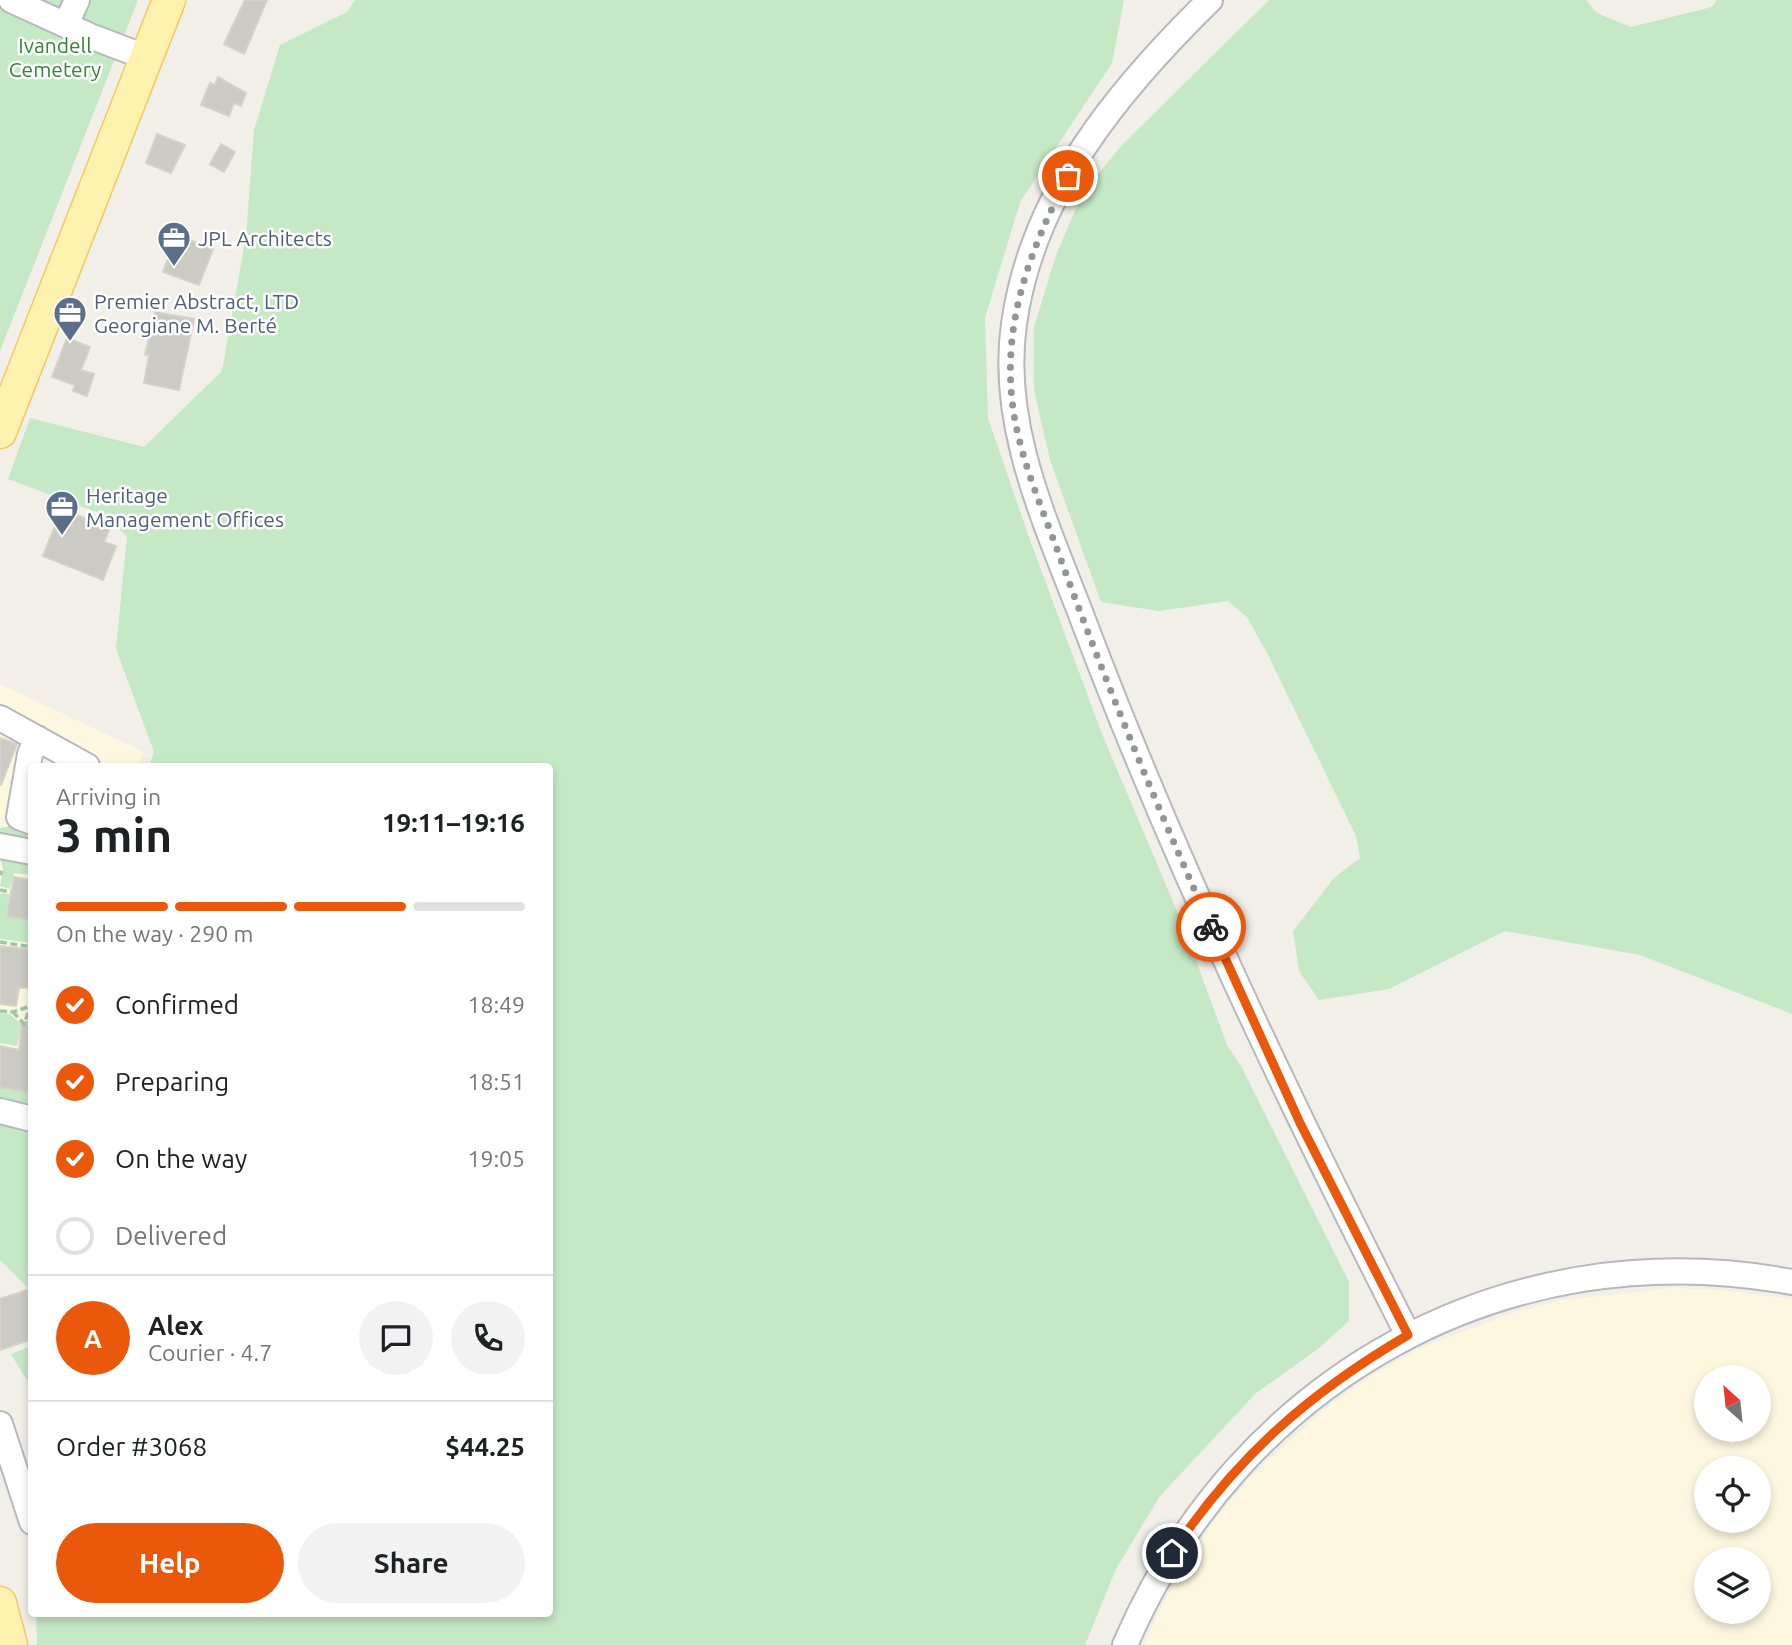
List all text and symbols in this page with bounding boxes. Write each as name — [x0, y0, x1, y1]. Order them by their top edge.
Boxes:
park label: Ivandell Cemetery — [9, 33, 101, 81]
pin — [1038, 146, 1098, 206]
icon: bag — [1049, 157, 1087, 195]
office icon: JPL Architects — [155, 219, 193, 268]
place label: JPL Architects — [198, 226, 332, 250]
place label: Premier Abstract, LTD Georgiane M. Berté — [94, 289, 299, 337]
office icon: Premier Abstract, LTD Georgiane M. Berté — [51, 294, 89, 343]
place label: Heritage Management Offices — [86, 483, 284, 531]
office icon: Heritage Management Offices — [43, 488, 81, 537]
text: Arriving in — [56, 784, 161, 809]
text: 19:11–19:16 — [382, 808, 525, 837]
text: 3 min — [56, 809, 172, 861]
courier — [1176, 892, 1246, 962]
icon: bike — [1192, 908, 1230, 946]
text: On the way · 290 m — [56, 921, 253, 946]
icon: check — [56, 986, 94, 1024]
text: Confirmed — [115, 990, 239, 1019]
text: 18:49 — [467, 992, 525, 1017]
icon: check — [56, 1063, 94, 1101]
text: Preparing — [115, 1067, 229, 1096]
text: 18:51 — [467, 1069, 525, 1094]
icon: check — [56, 1140, 94, 1178]
text: On the way — [115, 1144, 247, 1173]
text: 19:05 — [467, 1146, 525, 1171]
text: Delivered — [115, 1221, 227, 1250]
button: chat — [359, 1301, 433, 1375]
button: phone — [451, 1301, 525, 1375]
text: Alex — [148, 1311, 203, 1340]
text: A — [84, 1324, 102, 1353]
text: Courier · 4.7 — [148, 1340, 272, 1365]
north arrow — [1694, 1365, 1771, 1442]
map controls — [1694, 1365, 1771, 1624]
text: Order #3068 — [56, 1432, 207, 1461]
text: $44.25 — [445, 1432, 525, 1461]
button: locate — [1694, 1456, 1771, 1533]
button: Help — [56, 1523, 284, 1603]
button: Share — [298, 1523, 525, 1603]
pin — [1142, 1523, 1202, 1583]
icon: home — [1153, 1534, 1191, 1572]
button: layers — [1694, 1547, 1771, 1624]

